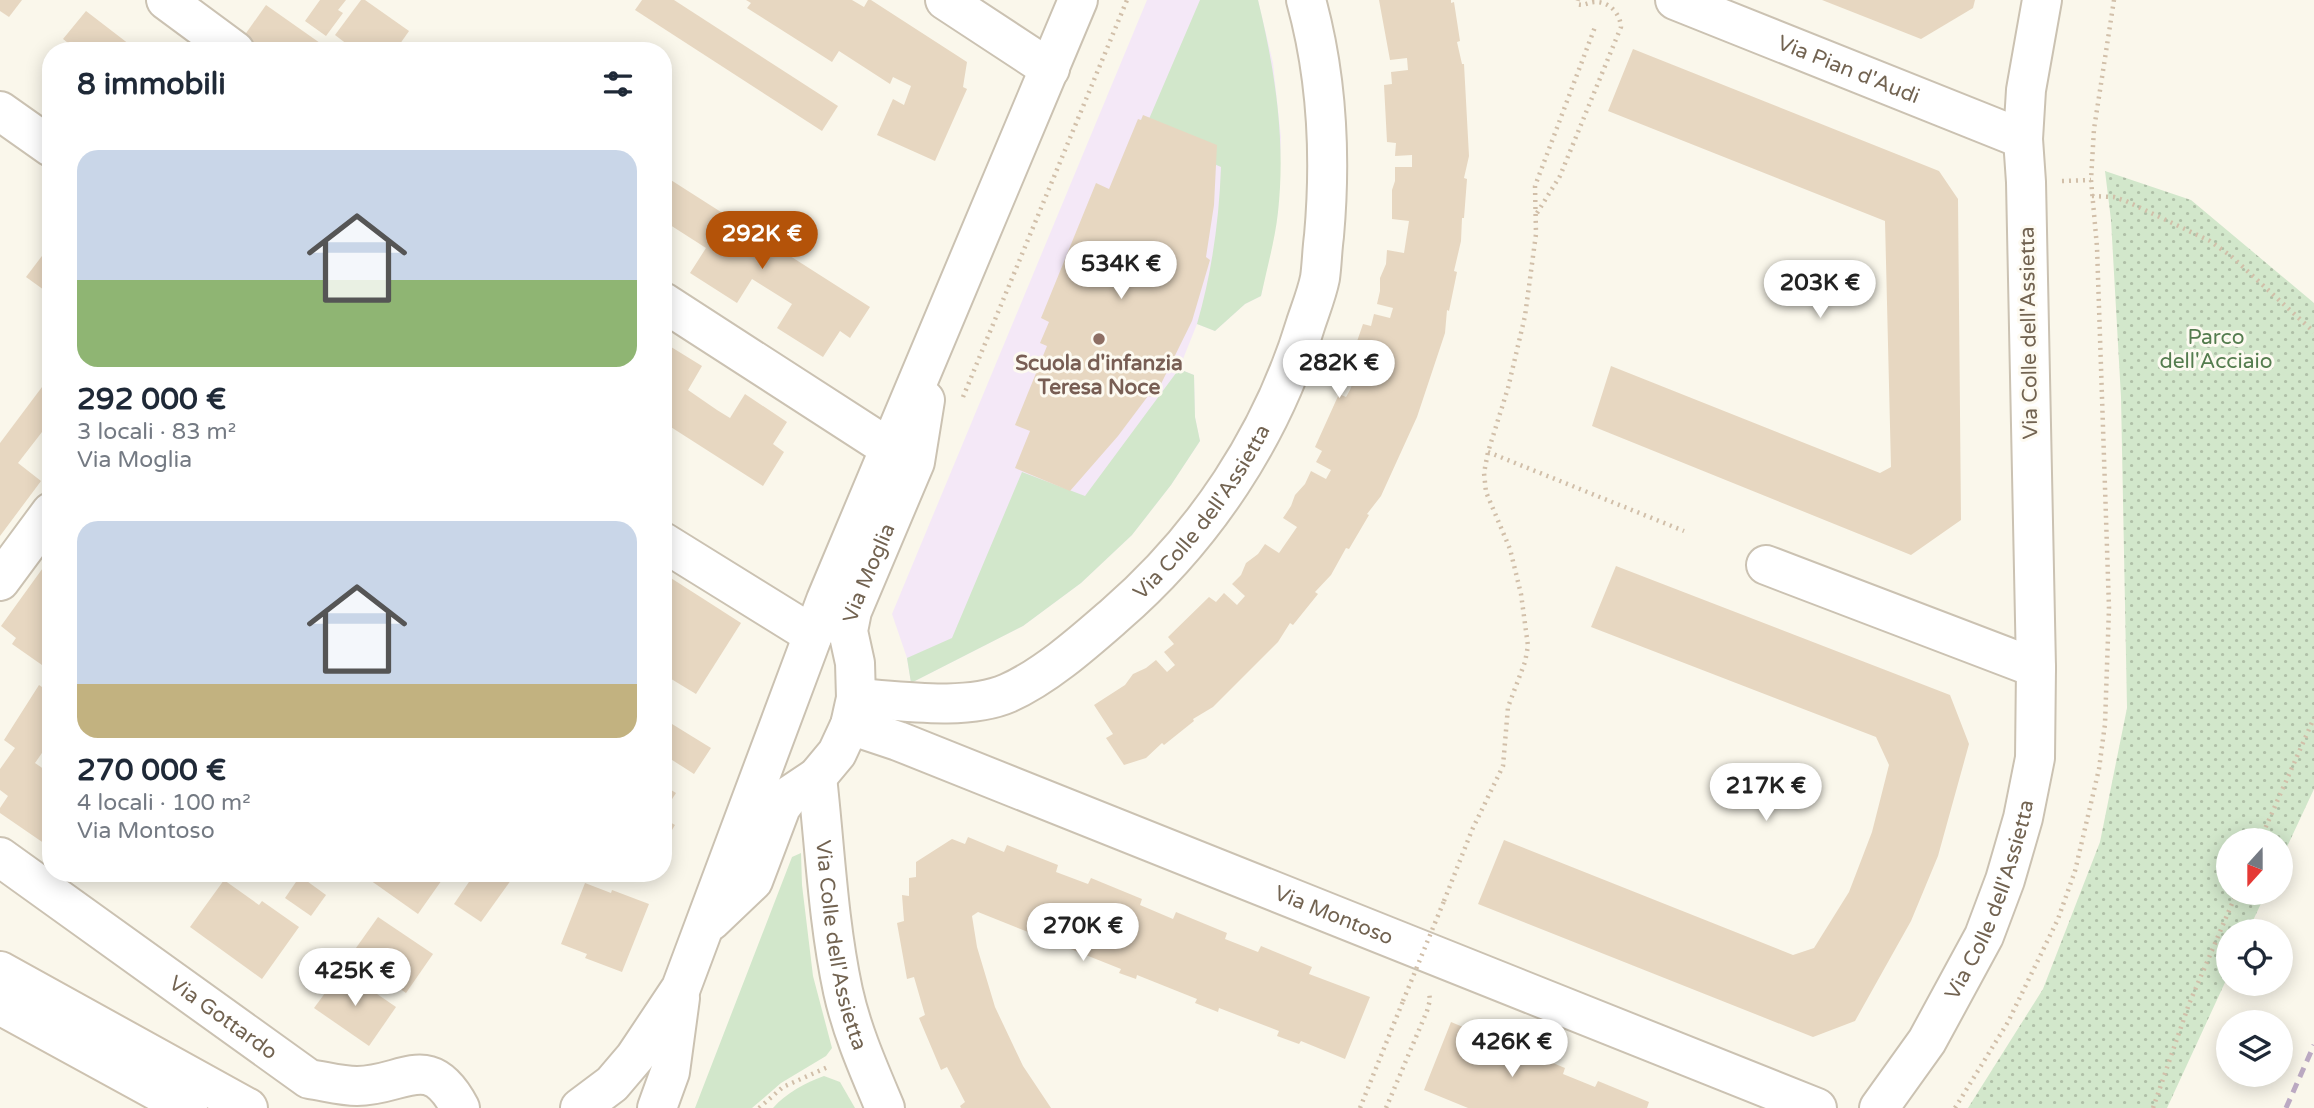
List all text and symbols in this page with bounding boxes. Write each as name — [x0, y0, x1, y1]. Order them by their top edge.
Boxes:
street label: Via Pian d'Audi — [1774, 30, 1923, 109]
icon: filters — [599, 65, 637, 103]
text: 8 immobili — [77, 66, 226, 103]
icon: home — [294, 195, 420, 321]
pin: 292K € — [705, 212, 819, 271]
text: 292K € — [722, 220, 802, 248]
street label: Via Colle dell'Assietta — [2015, 226, 2043, 440]
pin: 534K € — [1064, 242, 1178, 301]
text: 534K € — [1081, 250, 1161, 278]
pin: 203K € — [1763, 260, 1877, 320]
text: 203K € — [1780, 269, 1860, 297]
park label: Parco dell'Acciaio — [2159, 325, 2273, 374]
marker: Scuola d'infanzia Teresa Noce — [1091, 331, 1107, 347]
pin: 282K € — [1282, 340, 1396, 400]
text: 282K € — [1299, 349, 1379, 377]
place label: Scuola d'infanzia Teresa Noce — [1015, 351, 1183, 400]
text: 292 000 € — [77, 381, 226, 418]
text: 3 locali · 83 m² — [77, 418, 236, 446]
street label: Via Colle dell'Assietta — [1128, 420, 1275, 604]
text: Via Moglia — [77, 446, 192, 474]
street label: Via Moglia — [838, 519, 900, 624]
icon: home — [294, 566, 420, 692]
text: 270 000 € — [77, 752, 226, 789]
pin: 217K € — [1709, 764, 1823, 823]
text: 217K € — [1726, 772, 1806, 800]
text: 4 locali · 100 m² — [77, 789, 251, 817]
street label: Via Colle dell'Assietta — [1939, 798, 2039, 1004]
text: Via Montoso — [77, 817, 215, 845]
north arrow — [2216, 828, 2292, 905]
map controls — [2216, 828, 2293, 1087]
street label: Via Colle dell'Assietta — [811, 839, 872, 1053]
street label: Via Montoso — [1271, 880, 1397, 950]
pin: 270K € — [1026, 904, 1140, 963]
text: 270K € — [1043, 912, 1123, 940]
button: locate — [2216, 919, 2293, 996]
pin: 425K € — [298, 948, 412, 1008]
text: 425K € — [315, 957, 395, 985]
street label: Via Gottardo — [164, 970, 282, 1065]
button: layers — [2216, 1010, 2293, 1087]
pin: 426K € — [1455, 1020, 1569, 1079]
text: 426K € — [1472, 1028, 1552, 1056]

